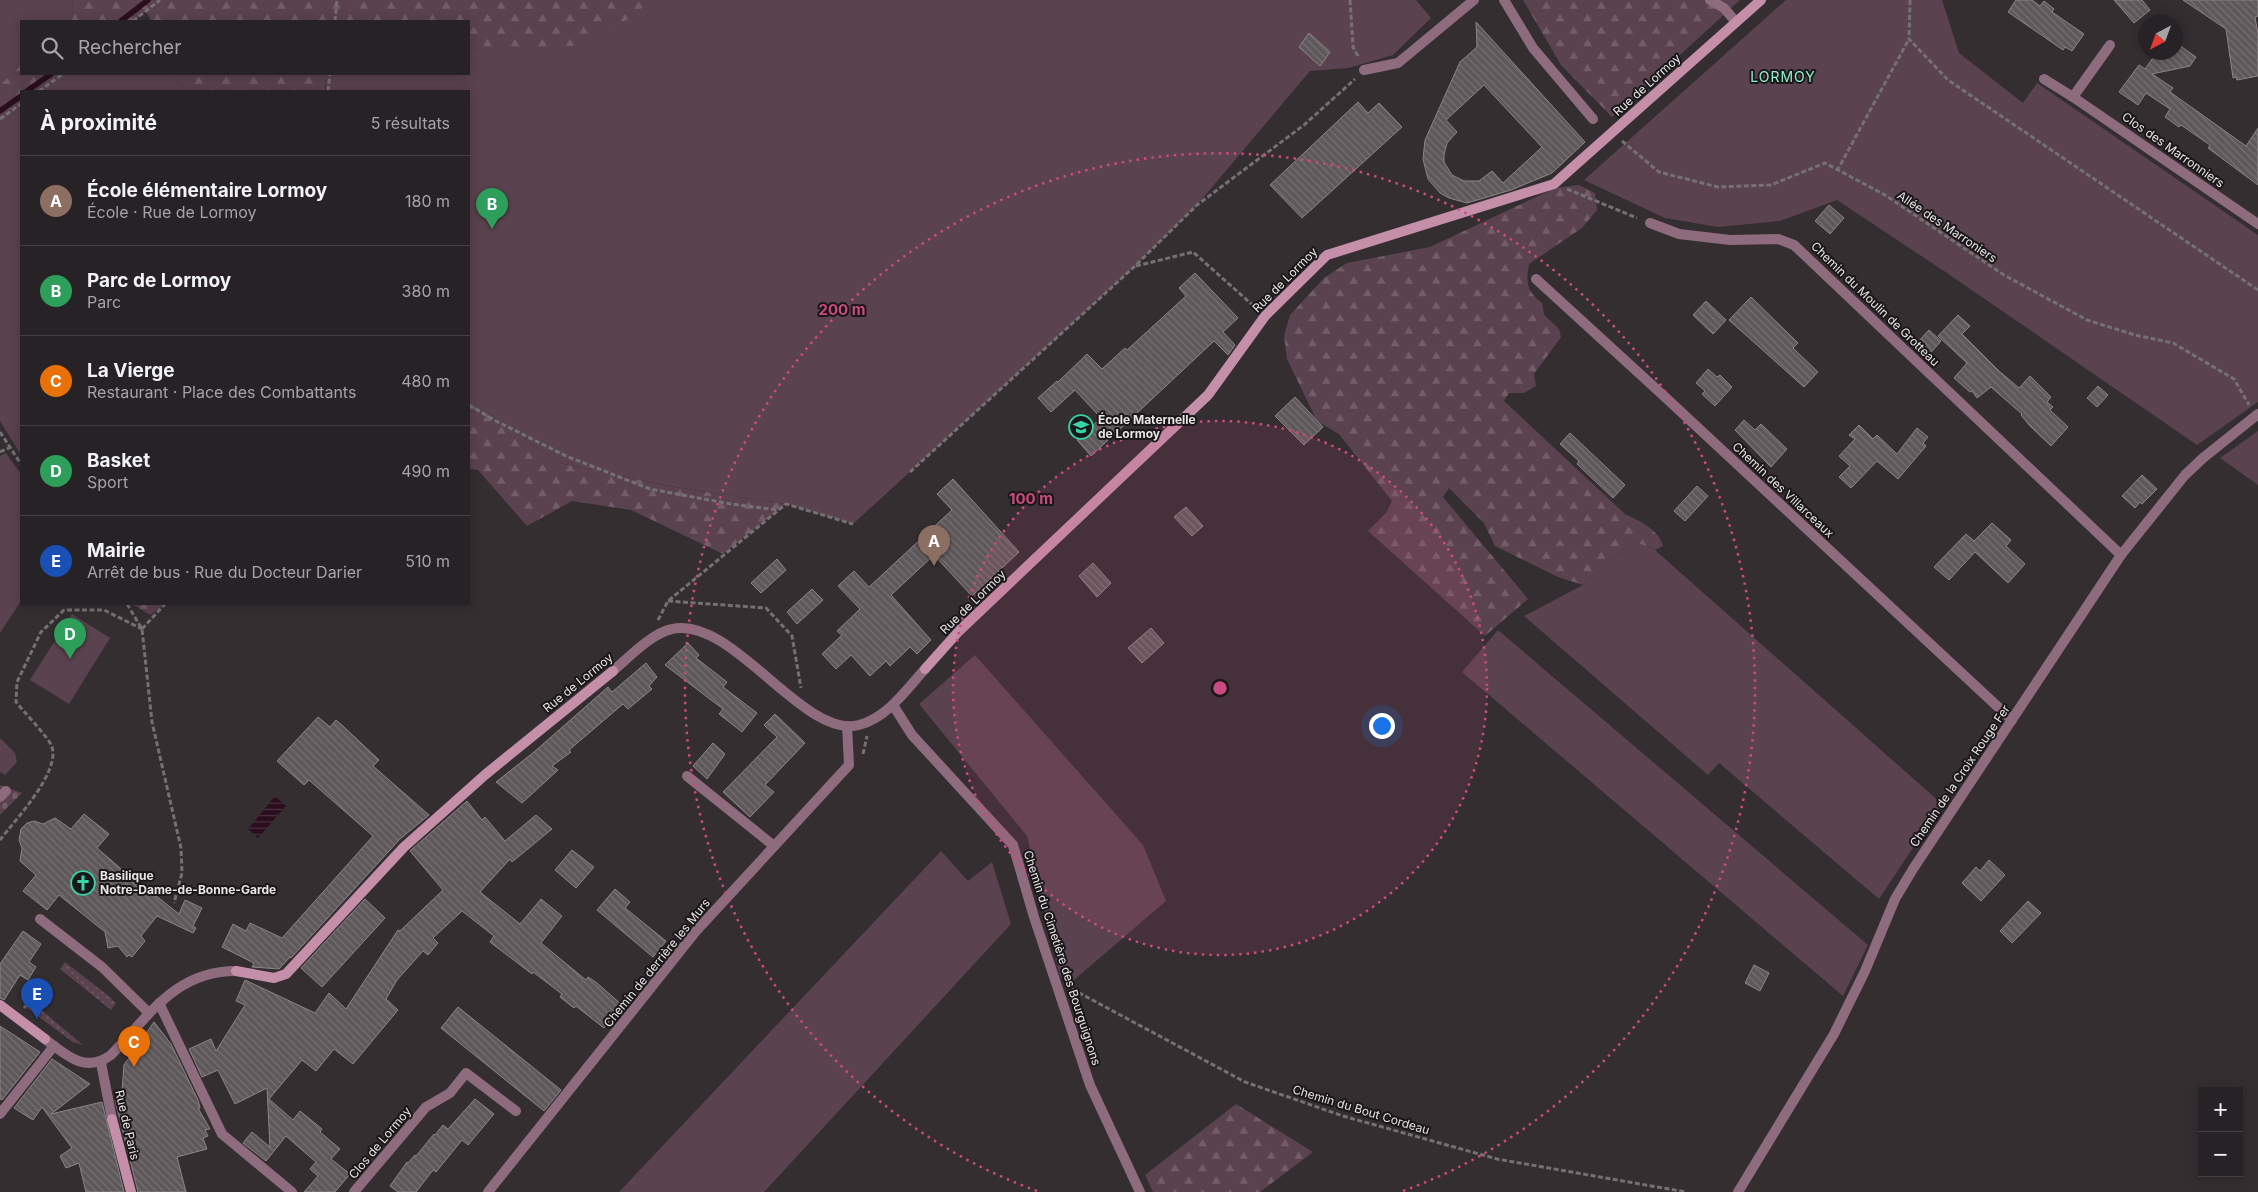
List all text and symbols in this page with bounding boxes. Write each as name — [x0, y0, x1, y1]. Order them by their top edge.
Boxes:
north arrow — [2138, 15, 2183, 60]
search box — [20, 20, 470, 75]
icon: search — [38, 34, 66, 62]
text: Rechercher — [78, 36, 181, 59]
street label: Rue de Lormoy — [1610, 50, 1684, 119]
district label: LORMOY — [1750, 68, 1816, 85]
street label: Clos des Marronniers — [2119, 109, 2227, 191]
text: À proximité — [40, 110, 157, 135]
text: 5 résultats — [371, 113, 450, 133]
text: École élémentaire Lormoy — [87, 179, 327, 202]
pin: B — [476, 188, 508, 229]
street label: Allée des Marroniers — [1895, 188, 2000, 266]
text: A — [50, 191, 62, 211]
text: 180 m — [405, 191, 450, 211]
text: École · Rue de Lormoy — [87, 202, 257, 222]
street label: Chemin du Moulin de Grotteau — [1808, 238, 1943, 369]
street label: Rue de Lormoy — [1249, 244, 1320, 315]
text: Parc de Lormoy — [87, 269, 231, 292]
text: B — [51, 281, 61, 301]
text: 380 m — [402, 281, 450, 301]
text: Parc — [87, 292, 121, 312]
text: 200 m — [819, 300, 865, 319]
text: La Vierge — [87, 359, 175, 382]
text: C — [50, 371, 62, 391]
text: 480 m — [401, 371, 450, 391]
text: Restaurant · Place des Combattants — [87, 382, 356, 402]
place label: École Maternelle de Lormoy — [1098, 412, 1196, 441]
school or university icon: École Maternelle de Lormoy — [1068, 414, 1094, 440]
street label: Chemin des Villarceaux — [1730, 439, 1837, 541]
text: Basket — [87, 449, 150, 472]
text: D — [50, 461, 62, 481]
text: 490 m — [401, 461, 450, 481]
text: Sport — [87, 472, 128, 492]
text: 100 m — [1009, 489, 1053, 508]
pin: A — [918, 525, 950, 566]
text: Mairie — [87, 539, 145, 562]
text: E — [51, 551, 61, 571]
text: 510 m — [405, 551, 450, 571]
text: Arrêt de bus · Rue du Docteur Darier — [87, 562, 362, 582]
street label: Rue de Lormoy — [937, 566, 1009, 637]
pin: D — [54, 618, 86, 659]
street label: Rue de Lormoy — [540, 650, 616, 715]
centre of rings — [1211, 679, 1229, 697]
street label: Chemin de la Croix Rouge Fer — [1906, 701, 2013, 850]
your location — [1369, 713, 1395, 739]
street label: Chemin du Cimetière des Bourguignons — [1021, 848, 1104, 1067]
place label: Basilique Notre-Dame-de-Bonne-Garde — [100, 868, 276, 897]
church icon: Basilique Notre-Dame-de-Bonne-Garde — [70, 870, 96, 896]
street label: Chemin de derrière les Murs — [600, 895, 713, 1030]
pin: E — [21, 978, 53, 1019]
pin: C — [118, 1026, 150, 1067]
street label: Chemin du Bout Cordeau — [1291, 1082, 1432, 1138]
map controls — [2198, 1087, 2243, 1177]
button: + — [2198, 1087, 2243, 1132]
street label: Rue de Paris — [112, 1088, 143, 1161]
street label: Clos de Lormoy — [345, 1103, 414, 1182]
button: − — [2198, 1132, 2243, 1177]

